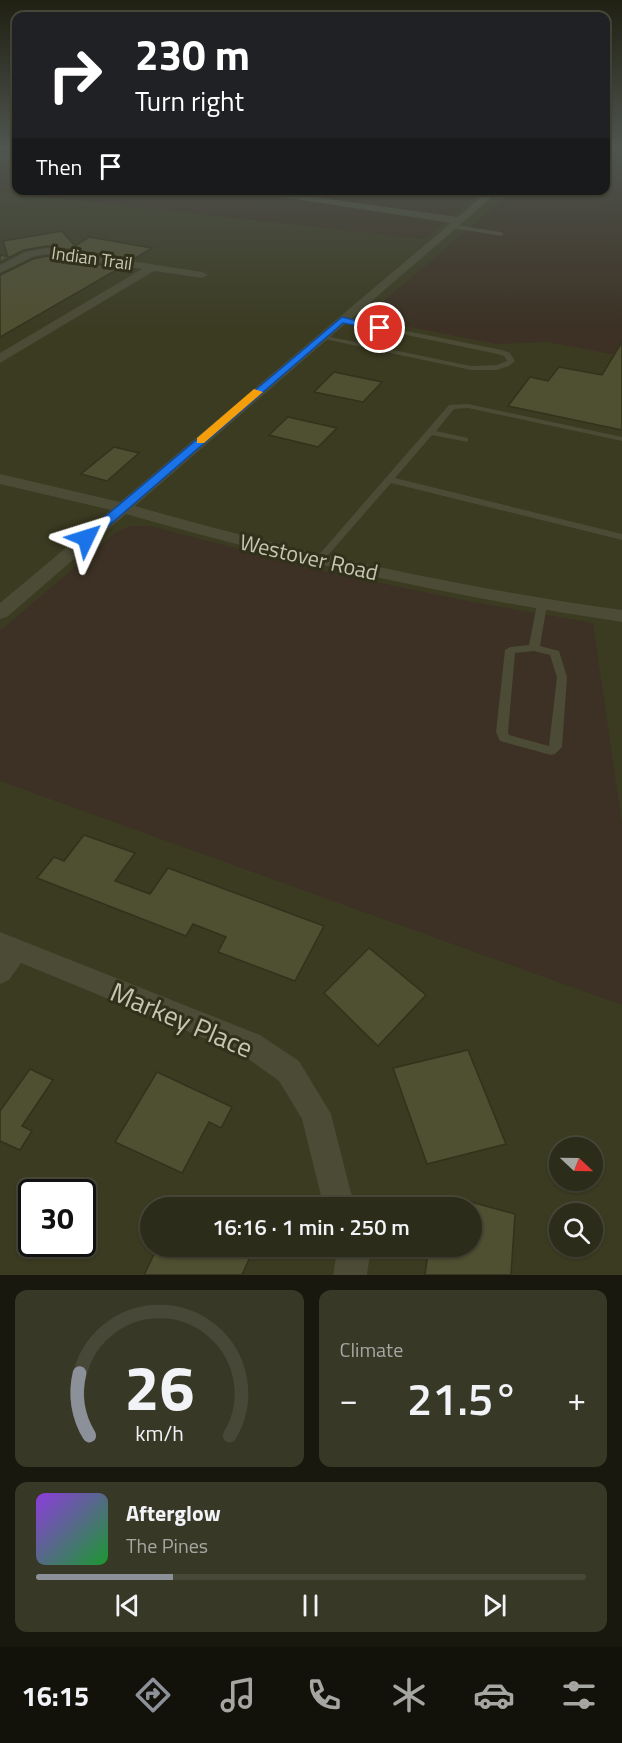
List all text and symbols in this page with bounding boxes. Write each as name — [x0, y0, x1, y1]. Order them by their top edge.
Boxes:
text: 230 m — [135, 22, 250, 86]
icon: right — [36, 36, 114, 114]
text: Turn right — [135, 80, 244, 121]
text: Then — [36, 150, 82, 184]
icon: arrive — [94, 150, 127, 183]
street label: Indian Trail — [50, 239, 134, 277]
pin — [354, 302, 405, 353]
icon: arrive — [363, 311, 396, 344]
position arrow — [54, 506, 118, 570]
street label: Westover Road — [236, 525, 382, 589]
street label: Markey Place — [104, 971, 260, 1067]
north arrow — [549, 1137, 603, 1191]
map controls — [549, 1137, 603, 1257]
speed limit sign: 30 — [18, 1179, 96, 1257]
button: search — [549, 1203, 603, 1257]
text: 16:16 · 1 min · 250 m — [212, 1210, 410, 1244]
text: Climate — [340, 1334, 403, 1365]
text: 26 — [124, 1339, 194, 1434]
text: 21.5° — [407, 1364, 519, 1432]
text: − — [340, 1374, 358, 1424]
text: + — [568, 1374, 586, 1424]
text: km/h — [135, 1417, 184, 1449]
text: Afterglow — [126, 1496, 221, 1530]
text: The Pines — [126, 1530, 208, 1561]
icon: previous — [111, 1589, 144, 1622]
icon: pause — [294, 1589, 327, 1622]
icon: next — [478, 1589, 511, 1622]
icon: directions — [132, 1674, 174, 1716]
icon: music — [217, 1674, 259, 1716]
icon: phone — [303, 1674, 345, 1716]
icon: climate — [388, 1674, 430, 1716]
icon: car — [473, 1674, 515, 1716]
icon: filters — [558, 1674, 600, 1716]
text: 16:15 — [22, 1675, 89, 1716]

